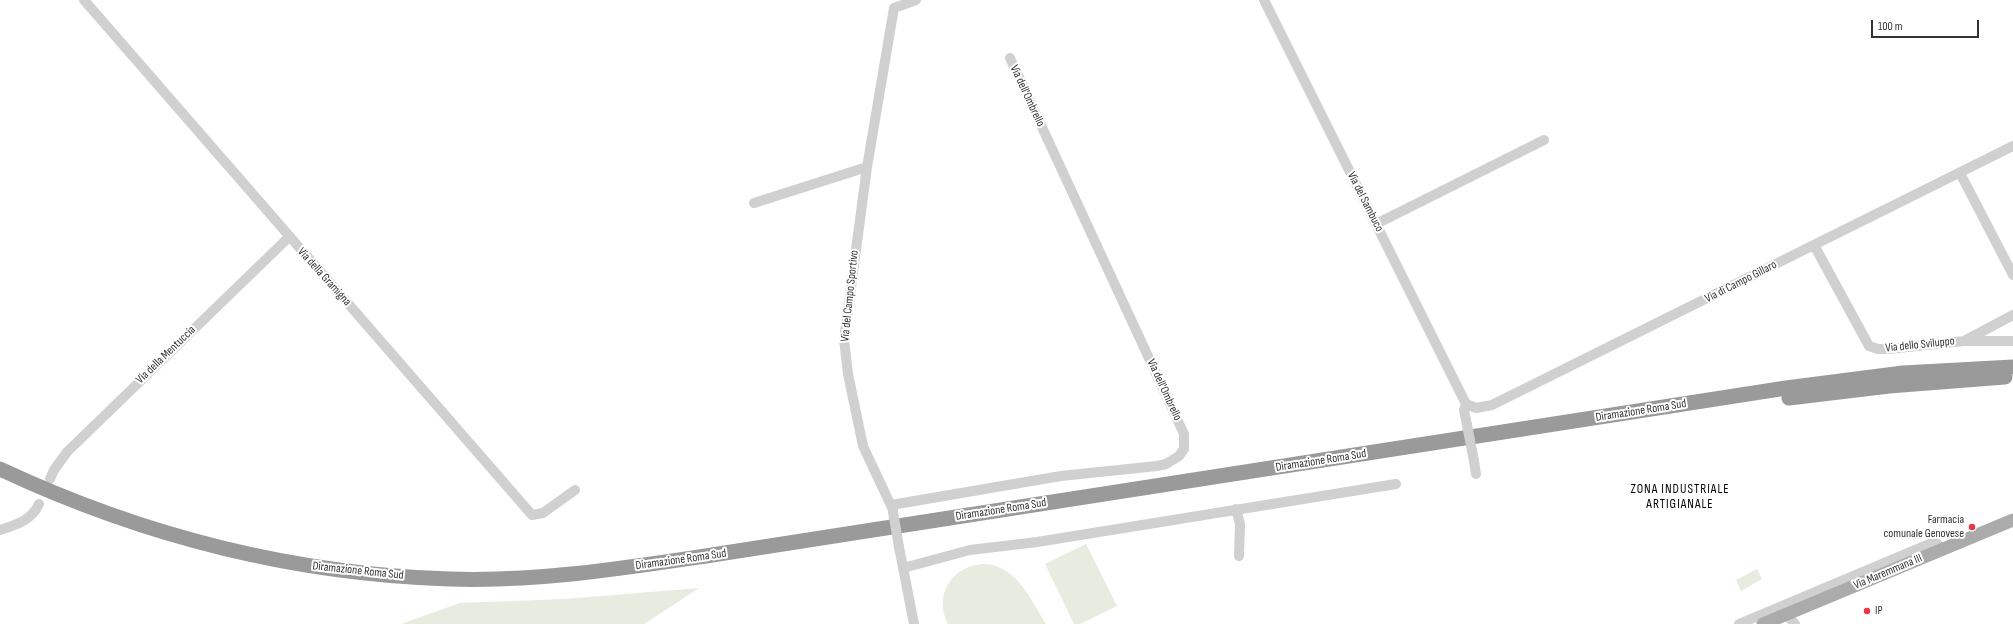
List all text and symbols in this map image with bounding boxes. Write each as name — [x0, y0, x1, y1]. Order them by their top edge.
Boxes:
scale bar — [1873, 12, 1981, 38]
text: 100 m — [1878, 19, 1903, 34]
street label: Via dell'Ombrello — [1006, 63, 1048, 129]
street label: Via del Sambuco — [1344, 170, 1386, 234]
street label: Via della Gramigna — [294, 245, 354, 309]
street label: Via del Campo Sportivo — [838, 249, 862, 343]
street label: Via di Campo Gillaro — [1703, 258, 1779, 306]
street label: Via della Mentuccia — [133, 323, 199, 387]
street label: Via dello Sviluppo — [1885, 334, 1955, 356]
street label: Via dell'Ombrello — [1143, 357, 1185, 423]
street label: Diramazione Roma Sud — [1595, 397, 1687, 425]
street label: Diramazione Roma Sud — [1275, 447, 1367, 475]
district label: ZONA INDUSTRIALE ARTIGIANALE — [1630, 482, 1730, 513]
street label: Diramazione Roma Sud — [955, 496, 1047, 524]
place label: Farmacia comunale Genovese — [1883, 513, 1964, 541]
marker: Farmacia comunale Genovese — [1967, 522, 1977, 532]
street label: Diramazione Roma Sud — [635, 547, 727, 573]
street label: Via Maremmana III — [1852, 551, 1924, 593]
street label: Diramazione Roma Sud — [312, 559, 404, 583]
place label: IP — [1875, 604, 1882, 618]
marker: IP — [1862, 606, 1872, 616]

